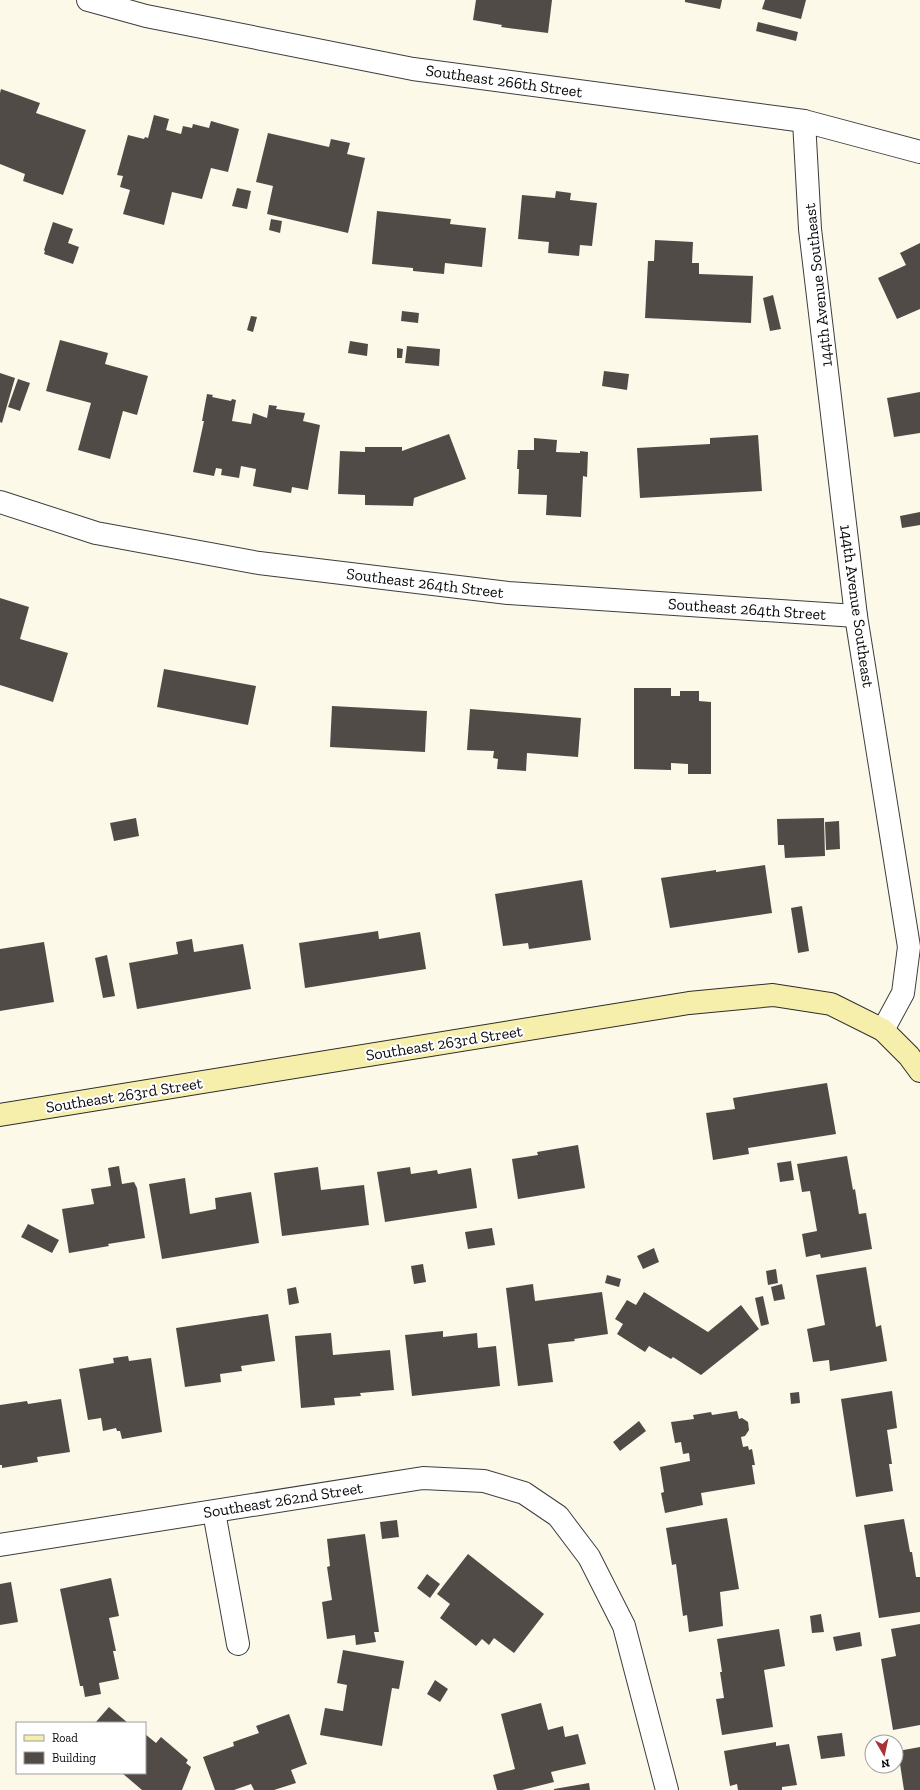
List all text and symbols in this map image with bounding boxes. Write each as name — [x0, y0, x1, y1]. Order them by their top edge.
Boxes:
street label: Southeast 266th Street — [424, 61, 584, 101]
street label: 144th Avenue Southeast — [800, 202, 836, 368]
street label: 144th Avenue Southeast — [836, 523, 878, 689]
street label: Southeast 264th Street — [345, 564, 505, 602]
street label: Southeast 264th Street — [667, 594, 827, 624]
street label: Southeast 263rd Street — [364, 1021, 524, 1065]
street label: Southeast 263rd Street — [44, 1073, 204, 1117]
street label: Southeast 262nd Street — [202, 1478, 364, 1522]
legend — [16, 1722, 146, 1774]
text: Road — [52, 1731, 78, 1745]
north arrow — [864, 1734, 904, 1774]
text: Building — [52, 1751, 96, 1765]
text: N — [880, 1756, 891, 1771]

